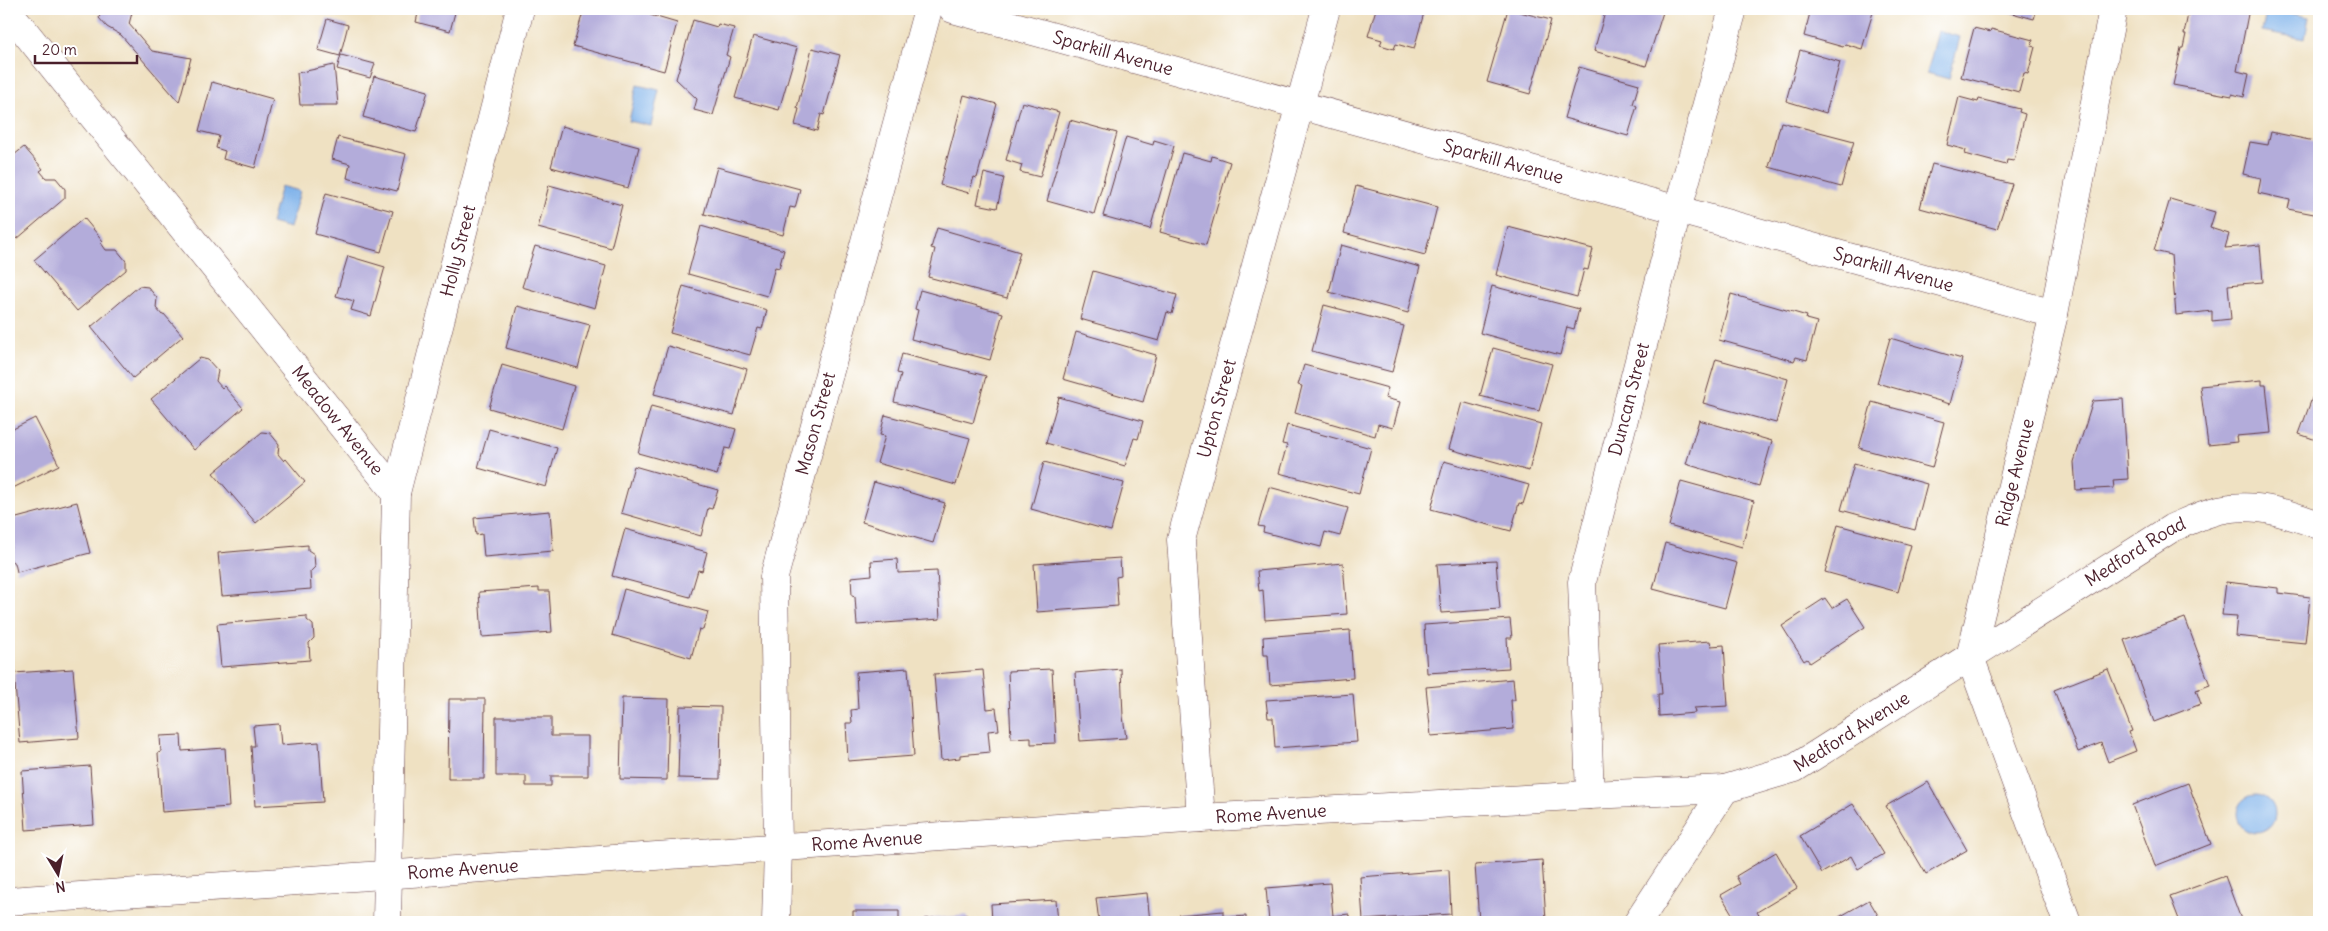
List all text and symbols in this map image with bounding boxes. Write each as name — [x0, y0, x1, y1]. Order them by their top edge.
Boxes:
street label: Sparkill Avenue — [1050, 25, 1176, 80]
scale bar — [35, 32, 138, 64]
text: 20 m — [42, 40, 77, 59]
street label: Sparkill Avenue — [1441, 133, 1566, 189]
street label: Holly Street — [435, 202, 480, 299]
street label: Sparkill Avenue — [1831, 241, 1956, 297]
street label: Duncan Street — [1603, 340, 1654, 458]
street label: Upton Street — [1192, 357, 1241, 460]
street label: Meadow Avenue — [287, 361, 389, 479]
street label: Mason Street — [790, 369, 840, 478]
street label: Ridge Avenue — [1990, 416, 2039, 529]
street label: Medford Road — [2080, 511, 2189, 592]
street label: Medford Avenue — [1789, 686, 1914, 777]
street label: Rome Avenue — [1215, 799, 1327, 828]
street label: Rome Avenue — [810, 825, 923, 856]
north arrow — [32, 848, 82, 898]
street label: Rome Avenue — [406, 854, 519, 884]
text: N — [54, 877, 67, 897]

